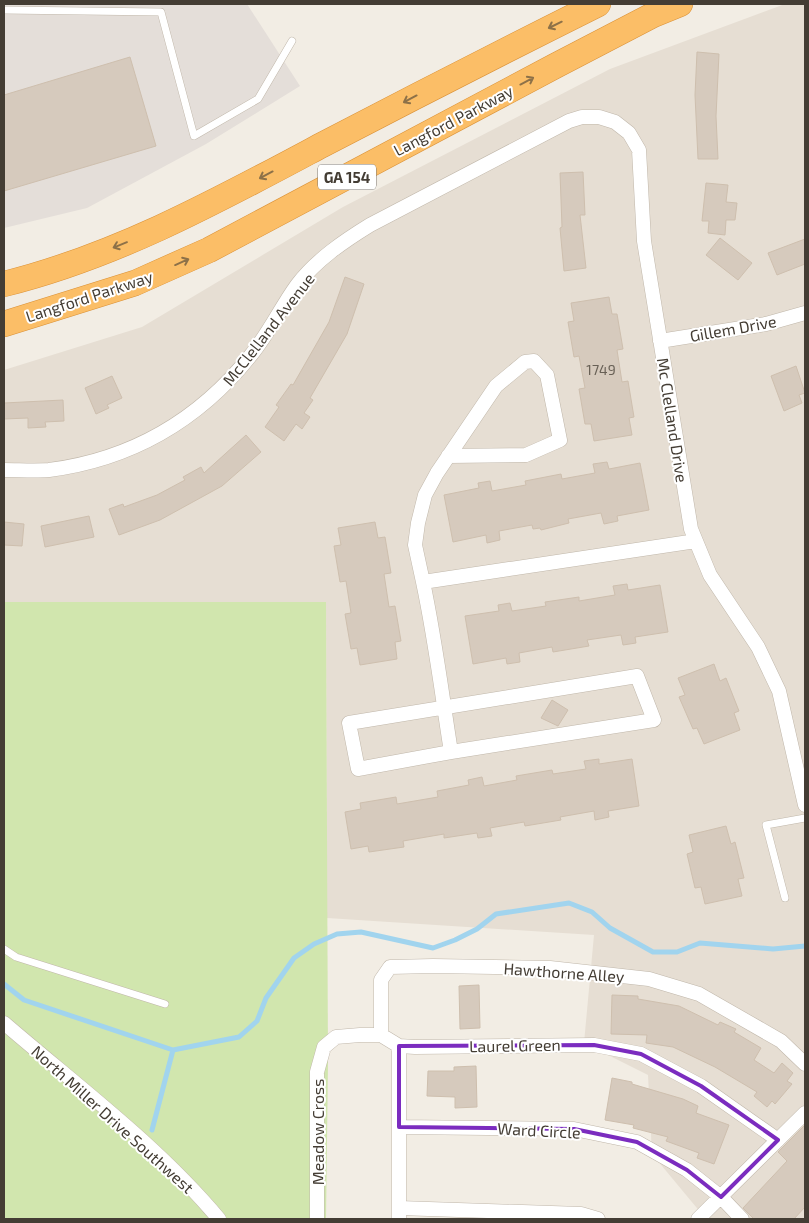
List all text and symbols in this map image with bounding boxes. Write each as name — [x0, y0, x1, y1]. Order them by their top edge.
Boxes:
one-way arrow — [548, 21, 563, 30]
one-way arrow — [519, 76, 534, 85]
street label: Langford Parkway — [390, 80, 516, 159]
one-way arrow — [403, 95, 418, 104]
road number: GA 154 — [318, 164, 376, 190]
one-way arrow — [259, 171, 274, 180]
one-way arrow — [113, 241, 128, 251]
one-way arrow — [174, 257, 189, 267]
street label: Langford Parkway — [23, 266, 155, 325]
street label: McClelland Avenue — [218, 269, 318, 389]
street label: Gillem Drive — [688, 311, 778, 345]
street label: Mc Clelland Drive — [654, 356, 692, 484]
house number: 1749 — [586, 361, 616, 378]
street label: Hawthorne Alley — [503, 958, 626, 986]
street label: Laurel Green — [469, 1035, 561, 1055]
street label: North Miller Drive Southwest — [28, 1041, 198, 1197]
street label: Meadow Cross — [308, 1079, 327, 1185]
street label: Ward Circle — [497, 1118, 581, 1142]

